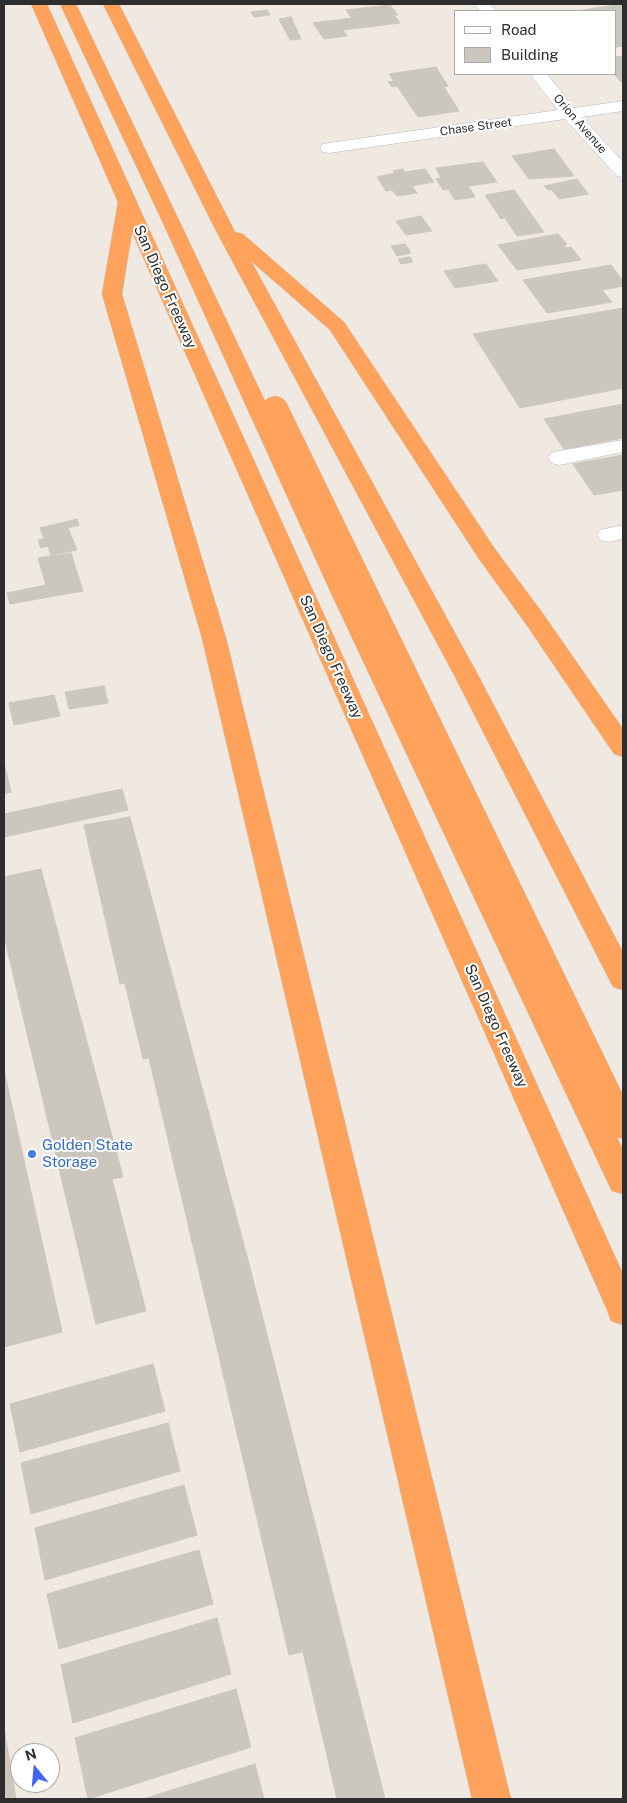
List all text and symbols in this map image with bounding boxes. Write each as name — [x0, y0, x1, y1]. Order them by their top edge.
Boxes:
legend — [454, 10, 617, 75]
text: Road — [501, 21, 537, 38]
text: Building — [501, 46, 559, 63]
street label: Orion Avenue — [550, 91, 610, 157]
street label: Chase Street — [439, 115, 513, 139]
street label: San Diego Freeway — [130, 222, 200, 352]
street label: San Diego Freeway — [296, 592, 366, 722]
street label: San Diego Freeway — [461, 961, 531, 1091]
place label: Golden State Storage — [42, 1136, 133, 1171]
marker: Golden State Storage — [26, 1148, 38, 1160]
north arrow — [10, 1743, 60, 1793]
text: N — [23, 1745, 38, 1764]

